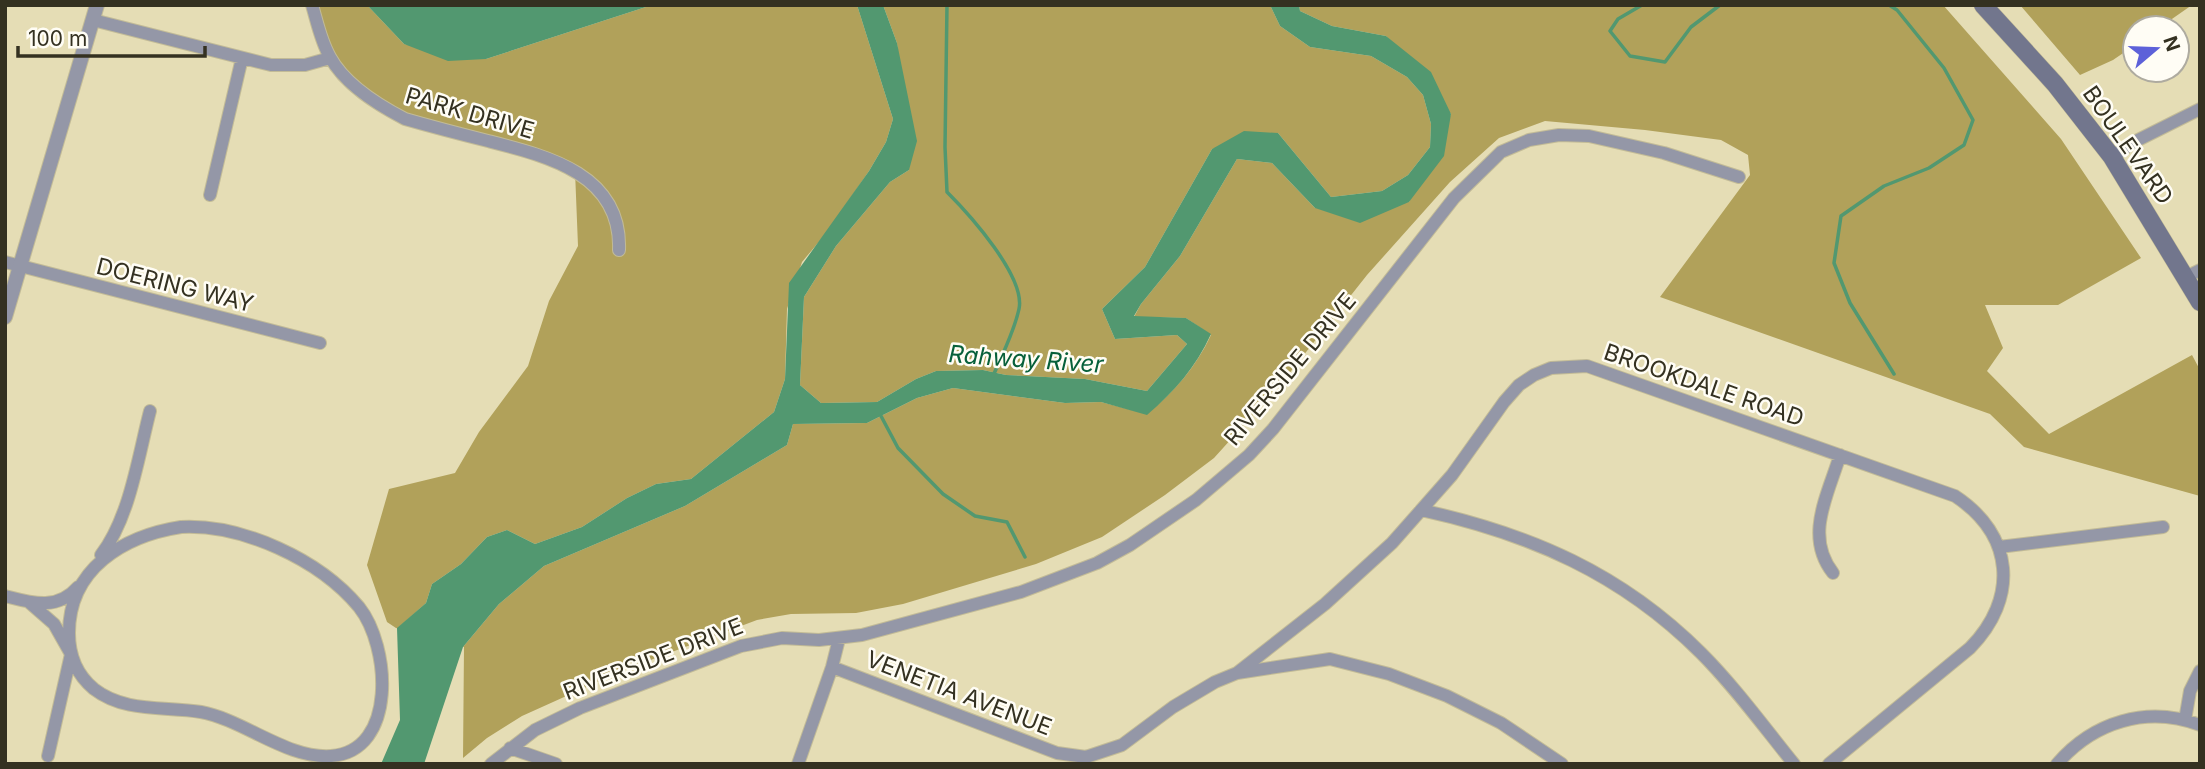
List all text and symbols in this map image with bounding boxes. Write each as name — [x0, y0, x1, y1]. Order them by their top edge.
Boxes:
scale bar — [18, 14, 205, 58]
north arrow — [2121, 14, 2191, 84]
text: 100 m — [28, 26, 87, 51]
text: N — [2158, 33, 2185, 54]
street label: BOULEVARD — [2077, 80, 2179, 210]
street label: PARK DRIVE — [402, 81, 538, 145]
street label: DOERING WAY — [93, 252, 257, 318]
street label: RIVERSIDE DRIVE — [1218, 287, 1362, 451]
street label: BROOKDALE ROAD — [1600, 338, 1808, 432]
water label: Rahway River — [948, 339, 1105, 379]
street label: RIVERSIDE DRIVE — [559, 612, 747, 706]
street label: VENETIA AVENUE — [862, 645, 1056, 741]

